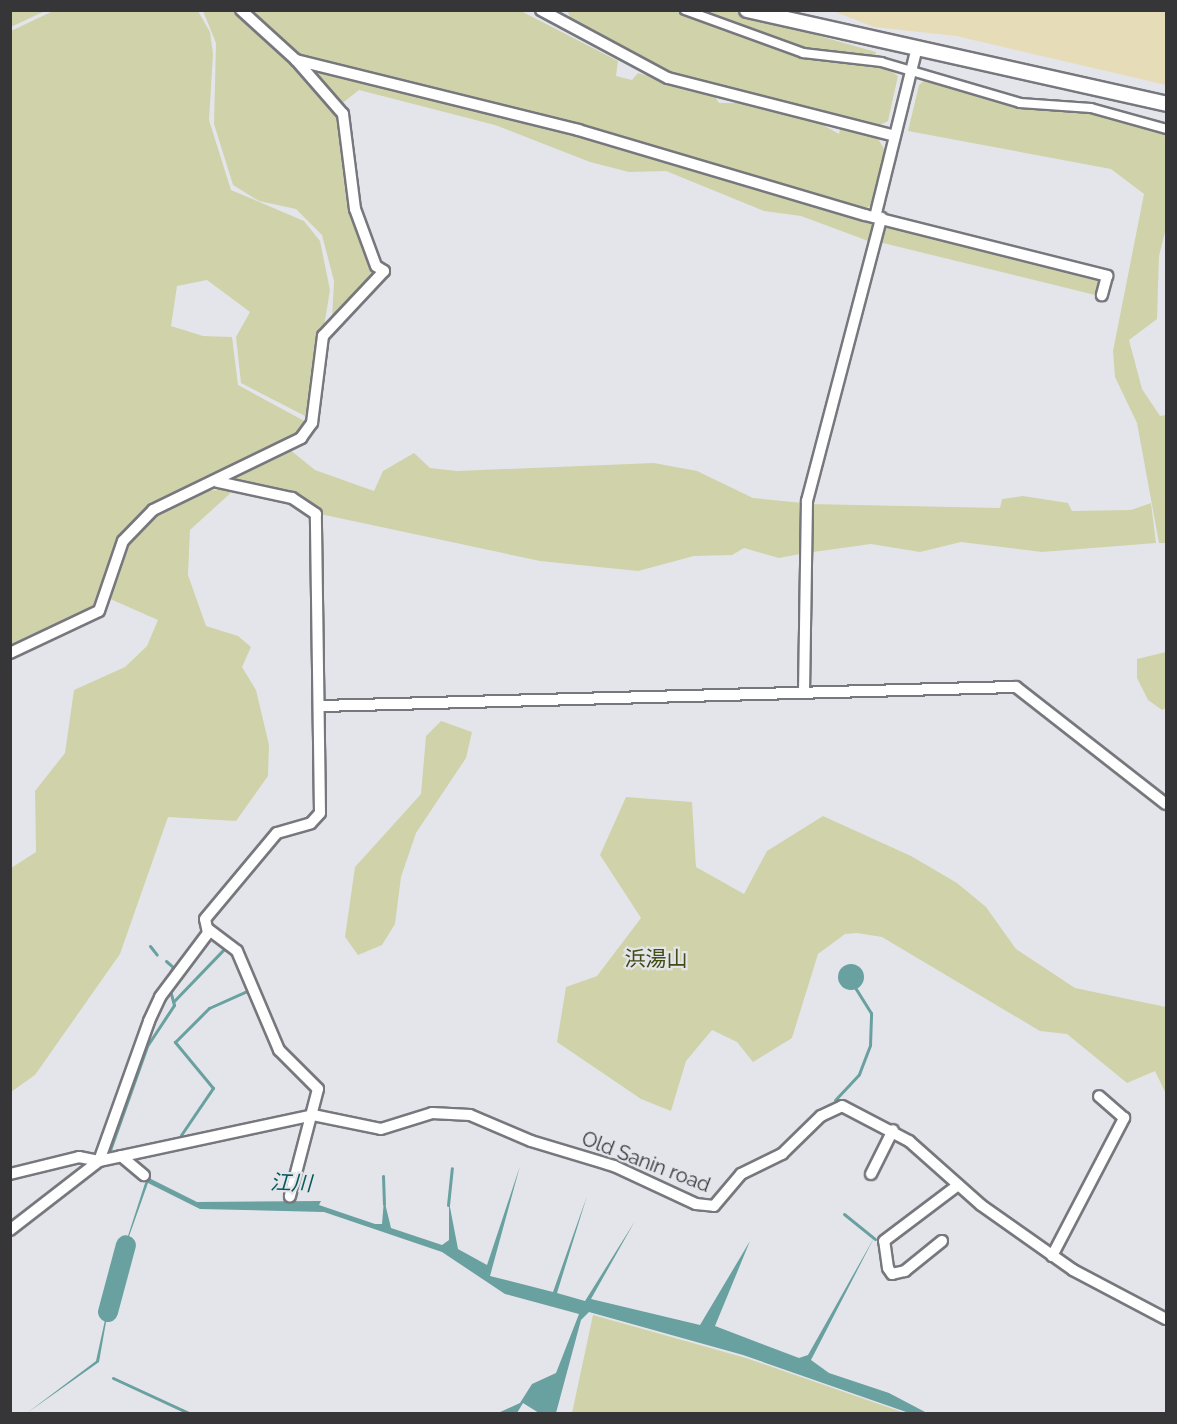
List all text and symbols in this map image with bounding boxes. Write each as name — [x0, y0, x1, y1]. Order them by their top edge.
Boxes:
district label: 浜湯山 — [625, 946, 687, 972]
street label: Old Sanin road — [578, 1126, 714, 1198]
water label: 江川 — [270, 1170, 312, 1196]

